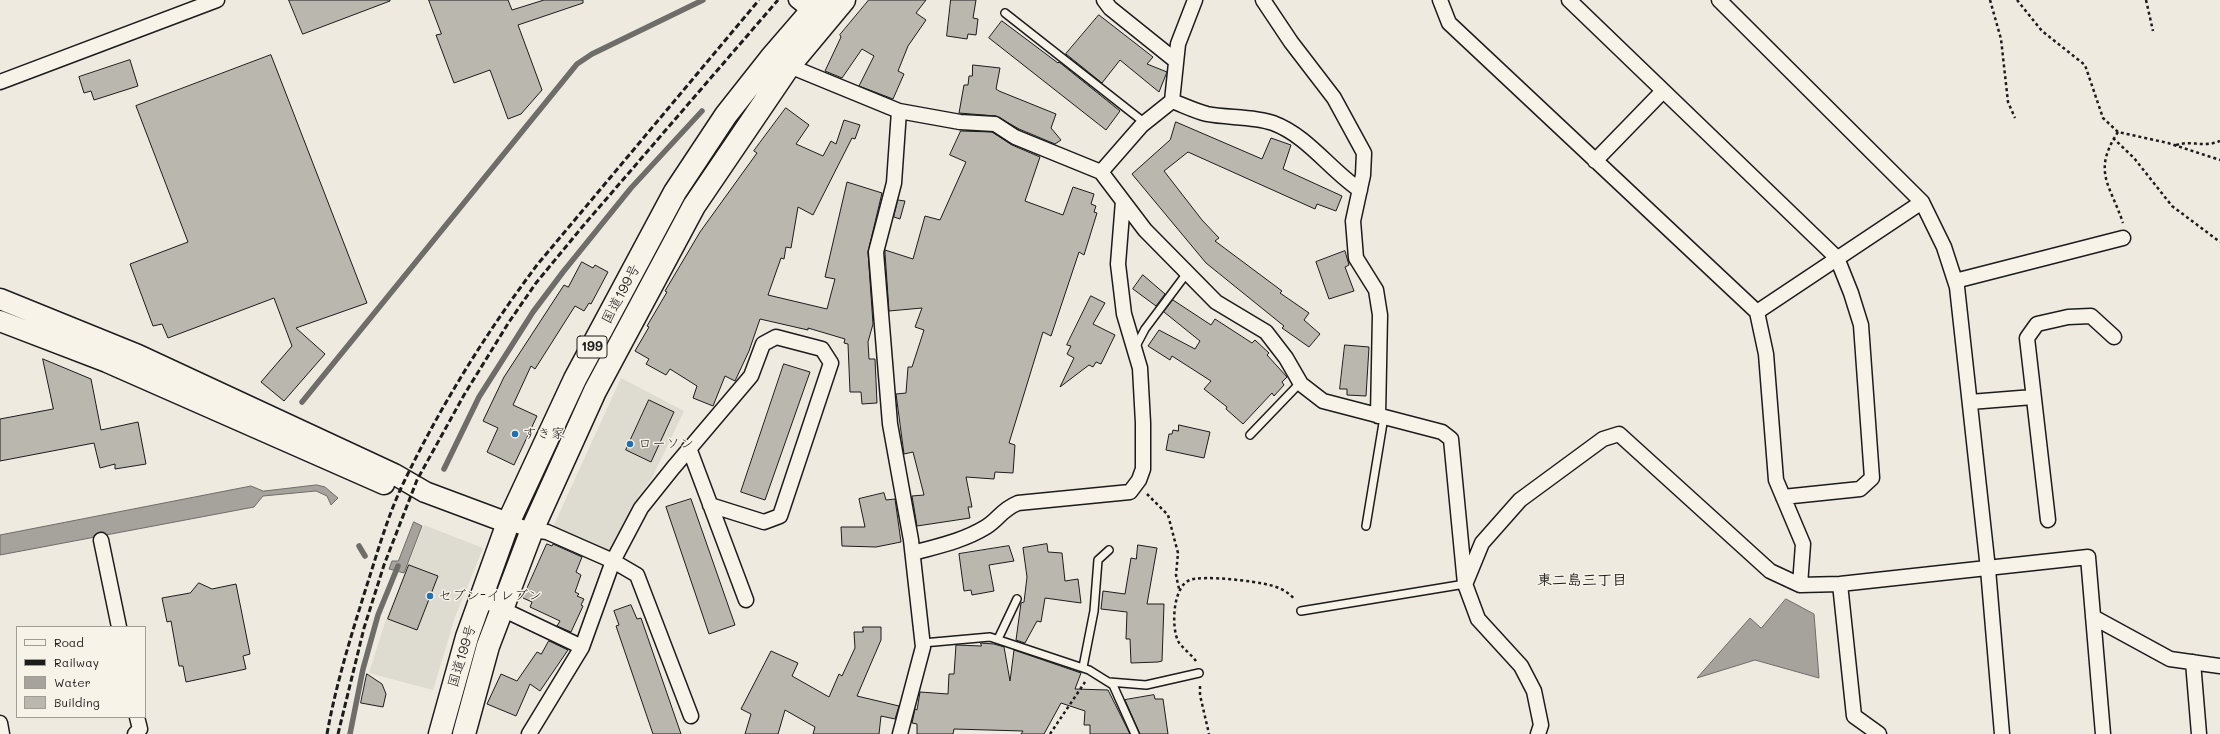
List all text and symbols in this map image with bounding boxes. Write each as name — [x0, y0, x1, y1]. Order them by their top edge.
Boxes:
street label: 国道199号 — [598, 261, 644, 327]
road number: 199 — [577, 336, 607, 358]
place label: すき家 — [523, 426, 565, 442]
marker: すき家 — [510, 429, 520, 439]
place label: ローソン — [638, 436, 694, 452]
marker: ローソン — [625, 439, 635, 449]
district label: 東二島三丁目 — [1537, 571, 1627, 589]
place label: セブン-イレブン — [438, 588, 542, 604]
marker: セブン-イレブン — [425, 591, 435, 601]
street label: 国道199号 — [444, 623, 480, 689]
legend — [16, 626, 146, 718]
text: Road — [54, 634, 84, 650]
text: Railway — [54, 654, 99, 670]
text: Water — [54, 674, 91, 690]
text: Building — [54, 694, 100, 710]

